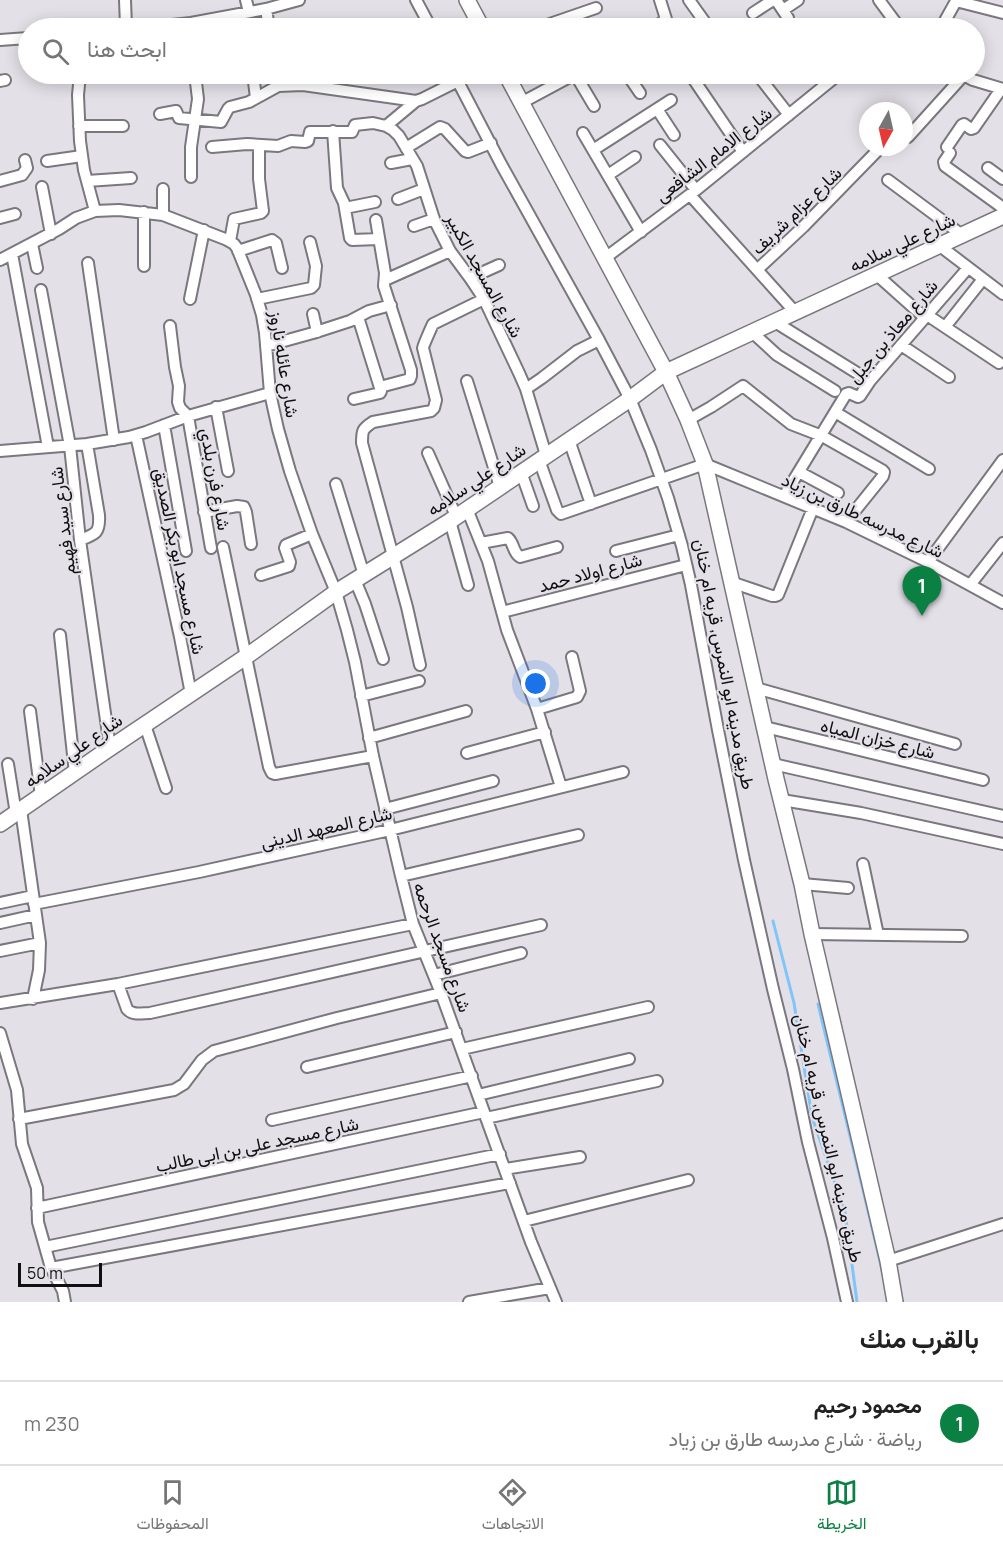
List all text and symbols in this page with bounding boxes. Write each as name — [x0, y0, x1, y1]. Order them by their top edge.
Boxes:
search box — [18, 18, 985, 84]
text: ابحث هنا — [87, 34, 167, 64]
icon: search — [39, 35, 72, 68]
street label: شارع الامام الشافعى — [650, 101, 777, 208]
north arrow — [859, 102, 913, 156]
street label: شارع عزام شريف — [746, 161, 847, 260]
street label: شارع علي سلامه — [845, 207, 960, 281]
street label: شارع المسجد الكبير — [439, 208, 529, 342]
street label: شارع معاذ بن جبل — [841, 274, 943, 389]
street label: شارع عائله ناروز — [264, 308, 305, 419]
street label: شارع فرن بلدي — [191, 426, 237, 533]
street label: شارع علي سلامه — [422, 437, 532, 524]
street label: شارع سيد فهيم — [43, 465, 82, 576]
street label: شارع مسجد ابو بكر الصديق — [148, 466, 211, 657]
street label: شارع مدرسه طارق بن زياد — [778, 467, 948, 564]
street label: طريق مدينه ابو النمرس, قريه ام خنان — [688, 537, 761, 792]
street label: شارع اولاد حمد — [536, 547, 645, 598]
pin: 1 — [902, 566, 942, 616]
your location — [521, 669, 550, 698]
street label: شارع علي سلامه — [19, 707, 129, 796]
street label: شارع خزان المياه — [818, 712, 938, 765]
street label: شارع المعهد الدينى — [258, 800, 394, 855]
street label: شارع مسجد الرحمه — [407, 879, 478, 1016]
street label: طريق مدينه ابو النمرس, قريه ام خنان — [788, 1011, 869, 1265]
street label: شارع مسجد على بن ابى طالب — [153, 1111, 361, 1178]
scale bar — [18, 1260, 102, 1288]
text: 50 m — [27, 1262, 63, 1284]
text: بالقرب منك — [860, 1320, 979, 1356]
text: محمود رحيم — [814, 1390, 922, 1420]
text: 230 m — [24, 1410, 80, 1437]
text: 1 — [955, 1410, 964, 1437]
text: رياضة · شارع مدرسه طارق بن زياد — [669, 1425, 922, 1452]
tab: المحفوظات — [137, 1476, 209, 1538]
tab: الاتجاهات — [482, 1476, 544, 1538]
tab: الخريطة — [817, 1476, 866, 1538]

